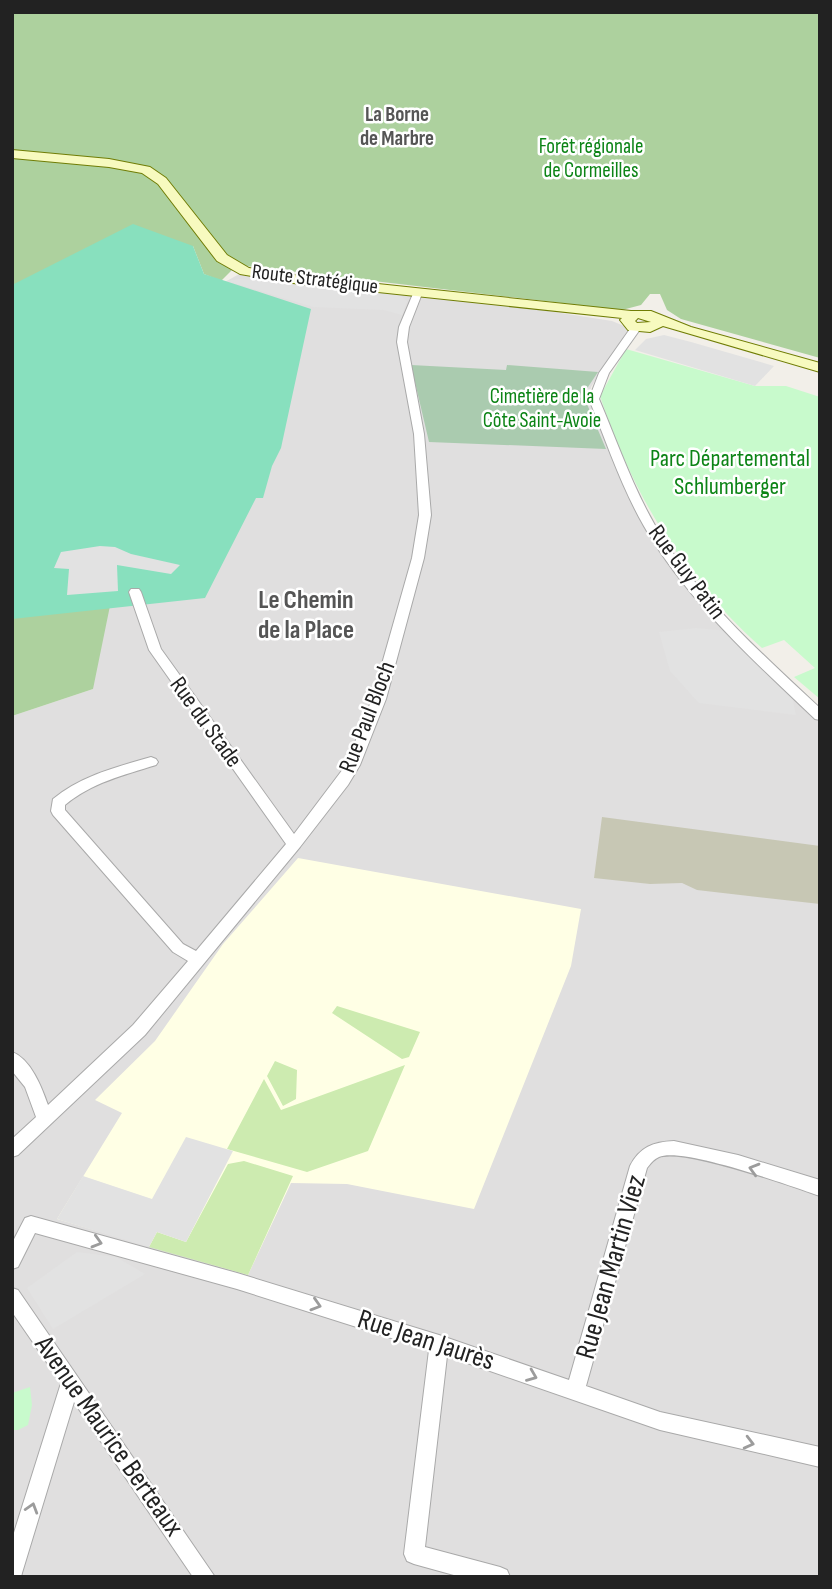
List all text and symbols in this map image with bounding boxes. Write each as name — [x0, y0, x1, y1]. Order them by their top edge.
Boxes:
district label: La Borne de Marbre — [360, 102, 434, 151]
park label: Forêt régionale de Cormeilles — [539, 134, 643, 183]
street label: Route Stratégique — [250, 259, 380, 299]
park label: Cimetière de la Côte Saint-Avoie — [483, 384, 601, 433]
park label: Parc Départemental Schlumberger — [650, 444, 810, 501]
street label: Rue Guy Patin — [642, 519, 732, 625]
district label: Le Chemin de la Place — [258, 585, 354, 646]
street label: Rue Paul Bloch — [333, 657, 401, 777]
street label: Rue du Stade — [163, 671, 249, 773]
one-way arrow — [748, 1162, 760, 1177]
street label: Rue Jean Martin Viez — [569, 1171, 653, 1363]
one-way arrow — [91, 1234, 103, 1248]
one-way arrow — [309, 1297, 321, 1312]
street label: Rue Jean Jaurès — [354, 1302, 498, 1378]
street label: Avenue Maurice Berteaux — [27, 1329, 191, 1543]
one-way arrow — [525, 1367, 537, 1381]
one-way arrow — [743, 1434, 755, 1449]
one-way arrow — [24, 1502, 39, 1514]

